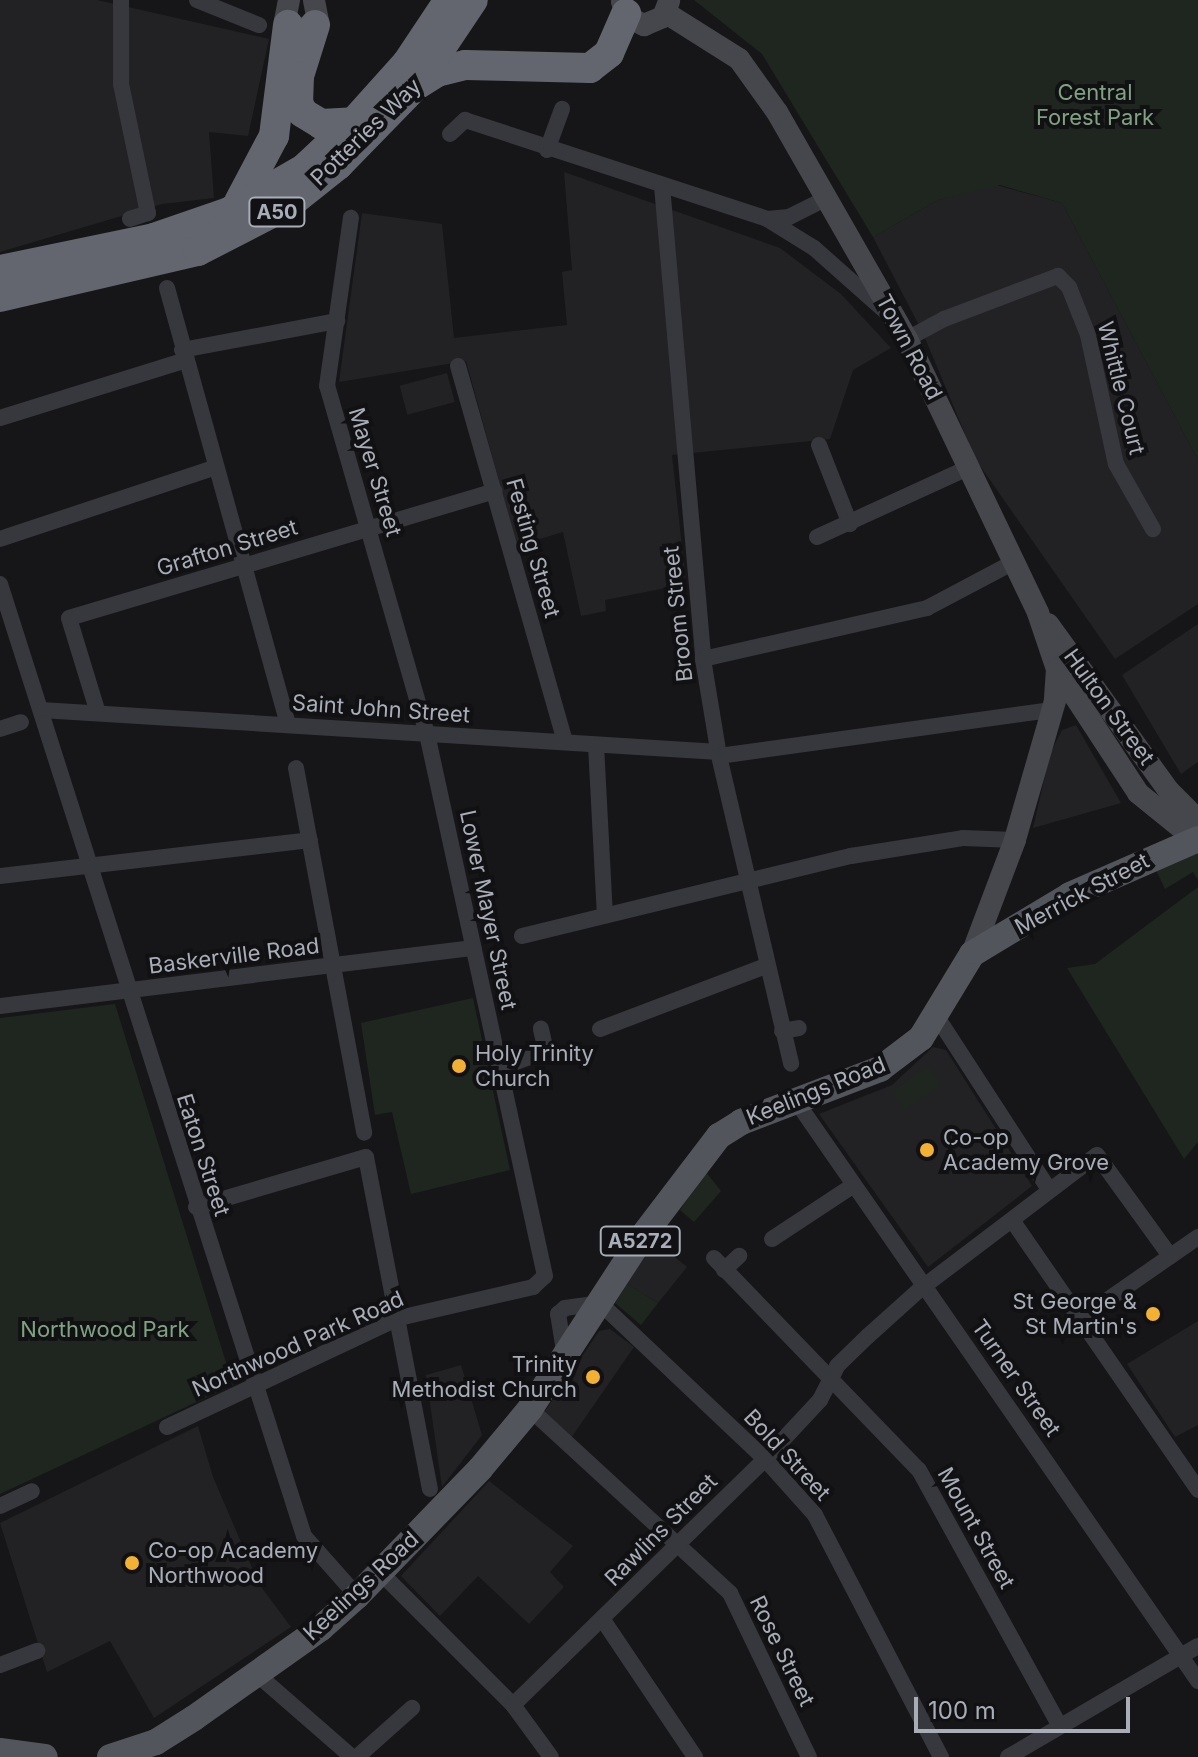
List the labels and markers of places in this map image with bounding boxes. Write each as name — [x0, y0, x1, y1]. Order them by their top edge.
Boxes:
place label: Holy Trinity Church — [475, 1040, 594, 1092]
marker: Holy Trinity Church — [450, 1057, 468, 1075]
place label: Co-op Academy Grove — [943, 1124, 1109, 1176]
marker: Co-op Academy Grove — [918, 1141, 936, 1159]
place label: St George & St Martin's — [1012, 1288, 1137, 1340]
marker: St George & St Martin's — [1144, 1305, 1162, 1323]
place label: Trinity Methodist Church — [392, 1351, 577, 1402]
marker: Trinity Methodist Church — [584, 1368, 602, 1386]
place label: Co-op Academy Northwood — [148, 1537, 318, 1588]
marker: Co-op Academy Northwood — [123, 1554, 141, 1572]

